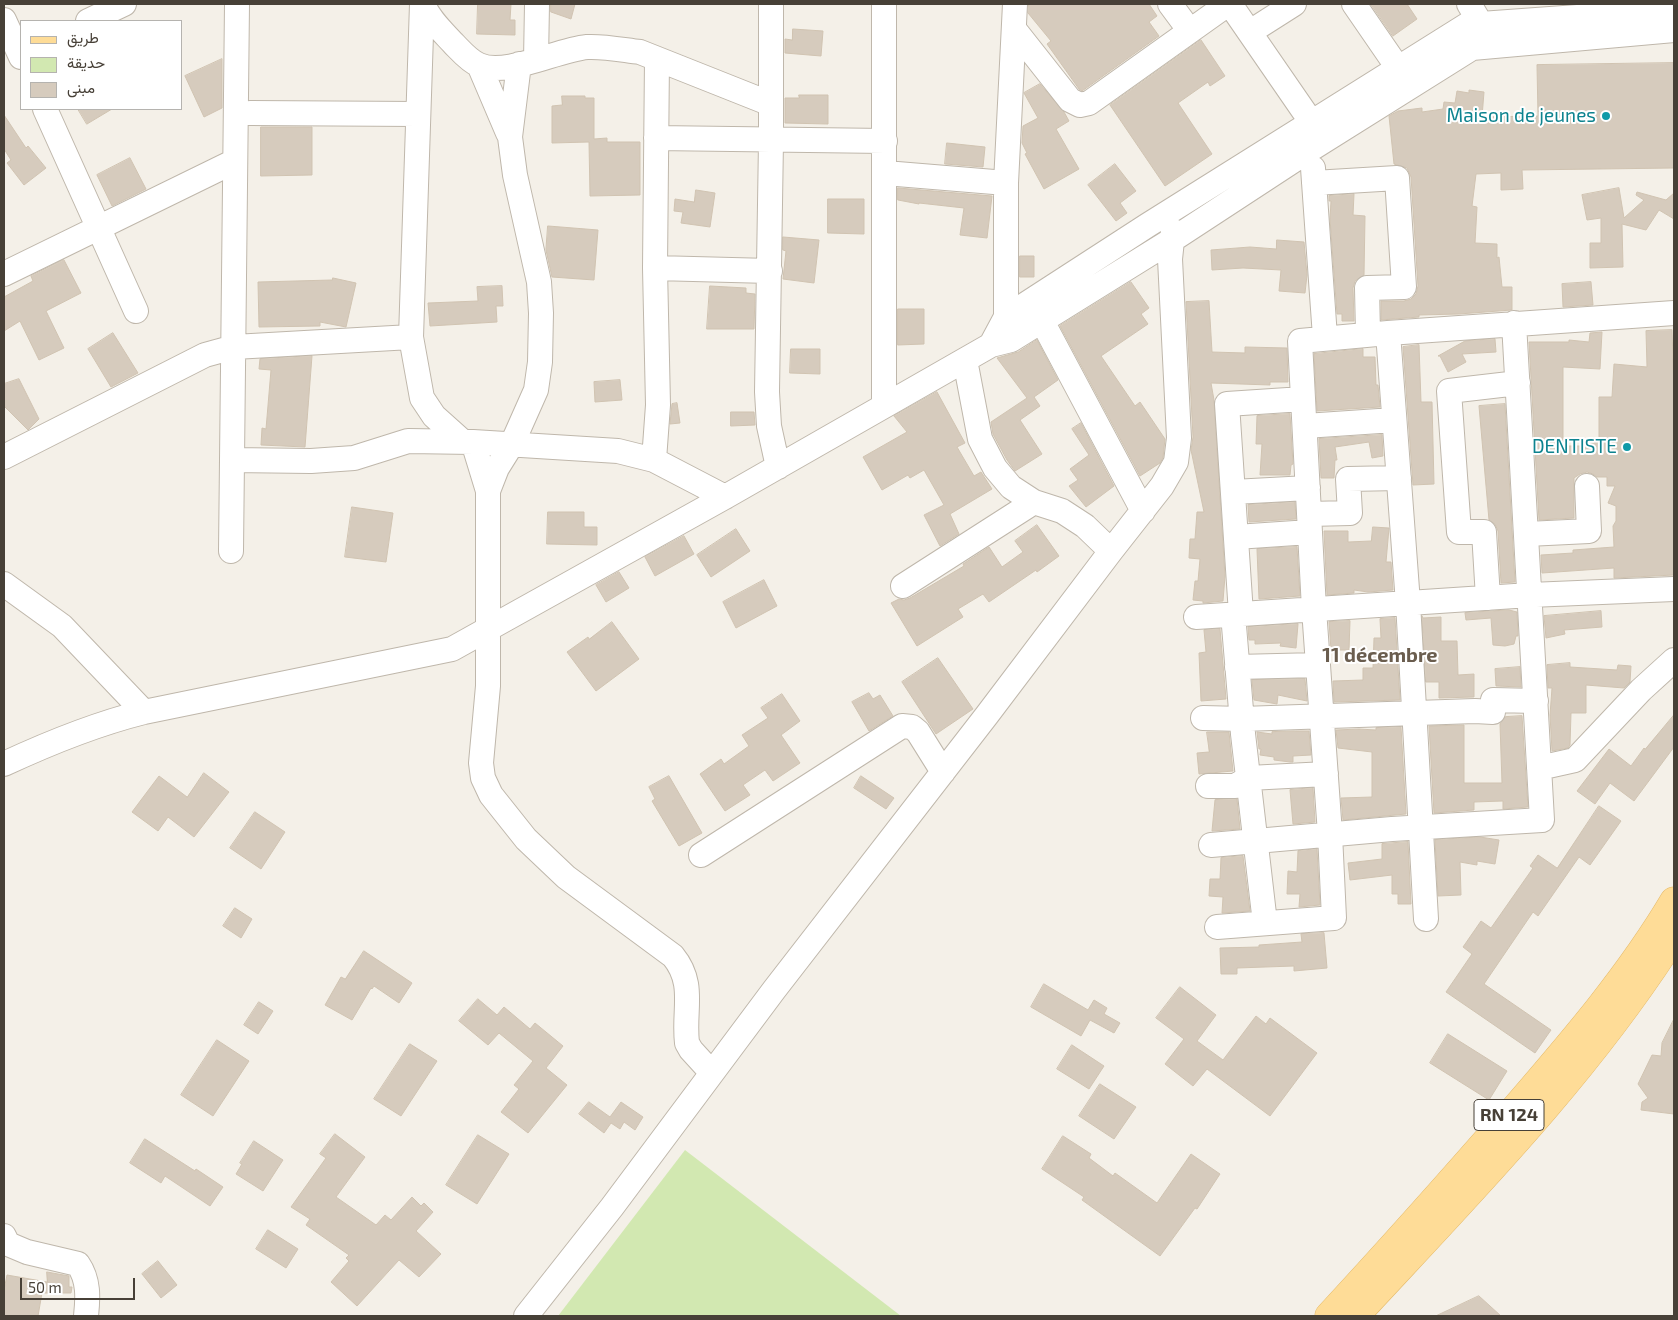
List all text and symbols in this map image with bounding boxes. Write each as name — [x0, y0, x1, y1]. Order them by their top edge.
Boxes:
legend — [20, 20, 182, 110]
text: طريق — [67, 28, 99, 46]
text: حديقة — [67, 53, 105, 71]
text: مبنى — [67, 78, 95, 96]
place label: Maison de jeunes — [1446, 105, 1596, 127]
marker: Maison de jeunes — [1600, 110, 1612, 122]
place label: DENTISTE — [1532, 436, 1617, 458]
marker: DENTISTE — [1621, 441, 1633, 453]
district label: 11 décembre — [1322, 643, 1438, 667]
road number: RN 124 — [1474, 1100, 1544, 1130]
scale bar — [22, 1268, 138, 1300]
text: 50 m — [28, 1278, 62, 1296]

